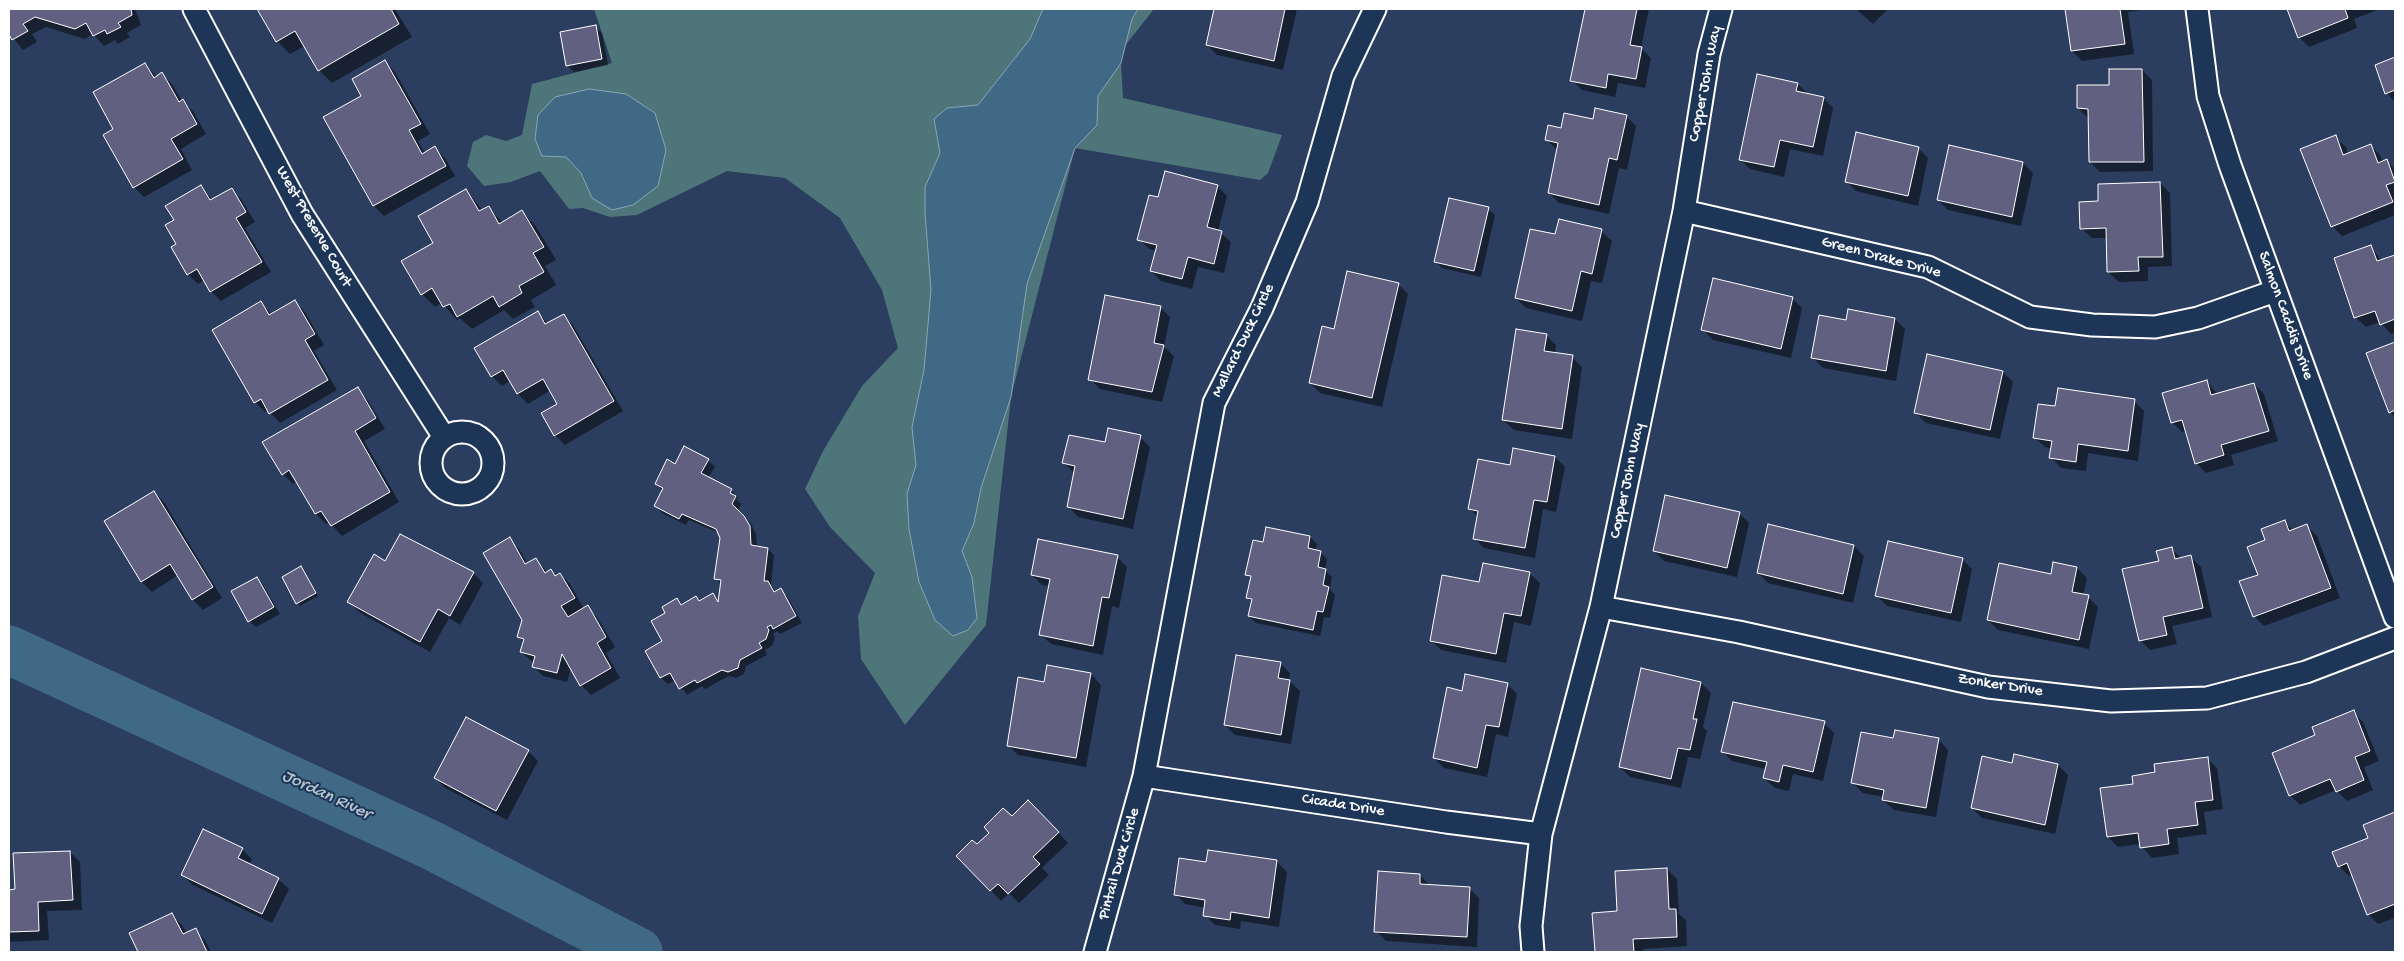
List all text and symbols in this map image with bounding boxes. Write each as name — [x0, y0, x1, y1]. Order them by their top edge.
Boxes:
street label: Copper John Way — [1685, 24, 1727, 144]
street label: West Preserve Court — [271, 163, 355, 291]
street label: Green Drake Drive — [1819, 233, 1943, 283]
street label: Salmon Caddis Drive — [2253, 249, 2317, 383]
street label: Mallard Duck Circle — [1208, 281, 1280, 401]
street label: Copper John Way — [1606, 422, 1650, 540]
street label: Zonker Drive — [1956, 670, 2044, 702]
water label: Jordan River — [278, 766, 374, 826]
street label: Cicada Drive — [1300, 790, 1386, 822]
street label: Pintail Duck Circle — [1095, 806, 1145, 922]

